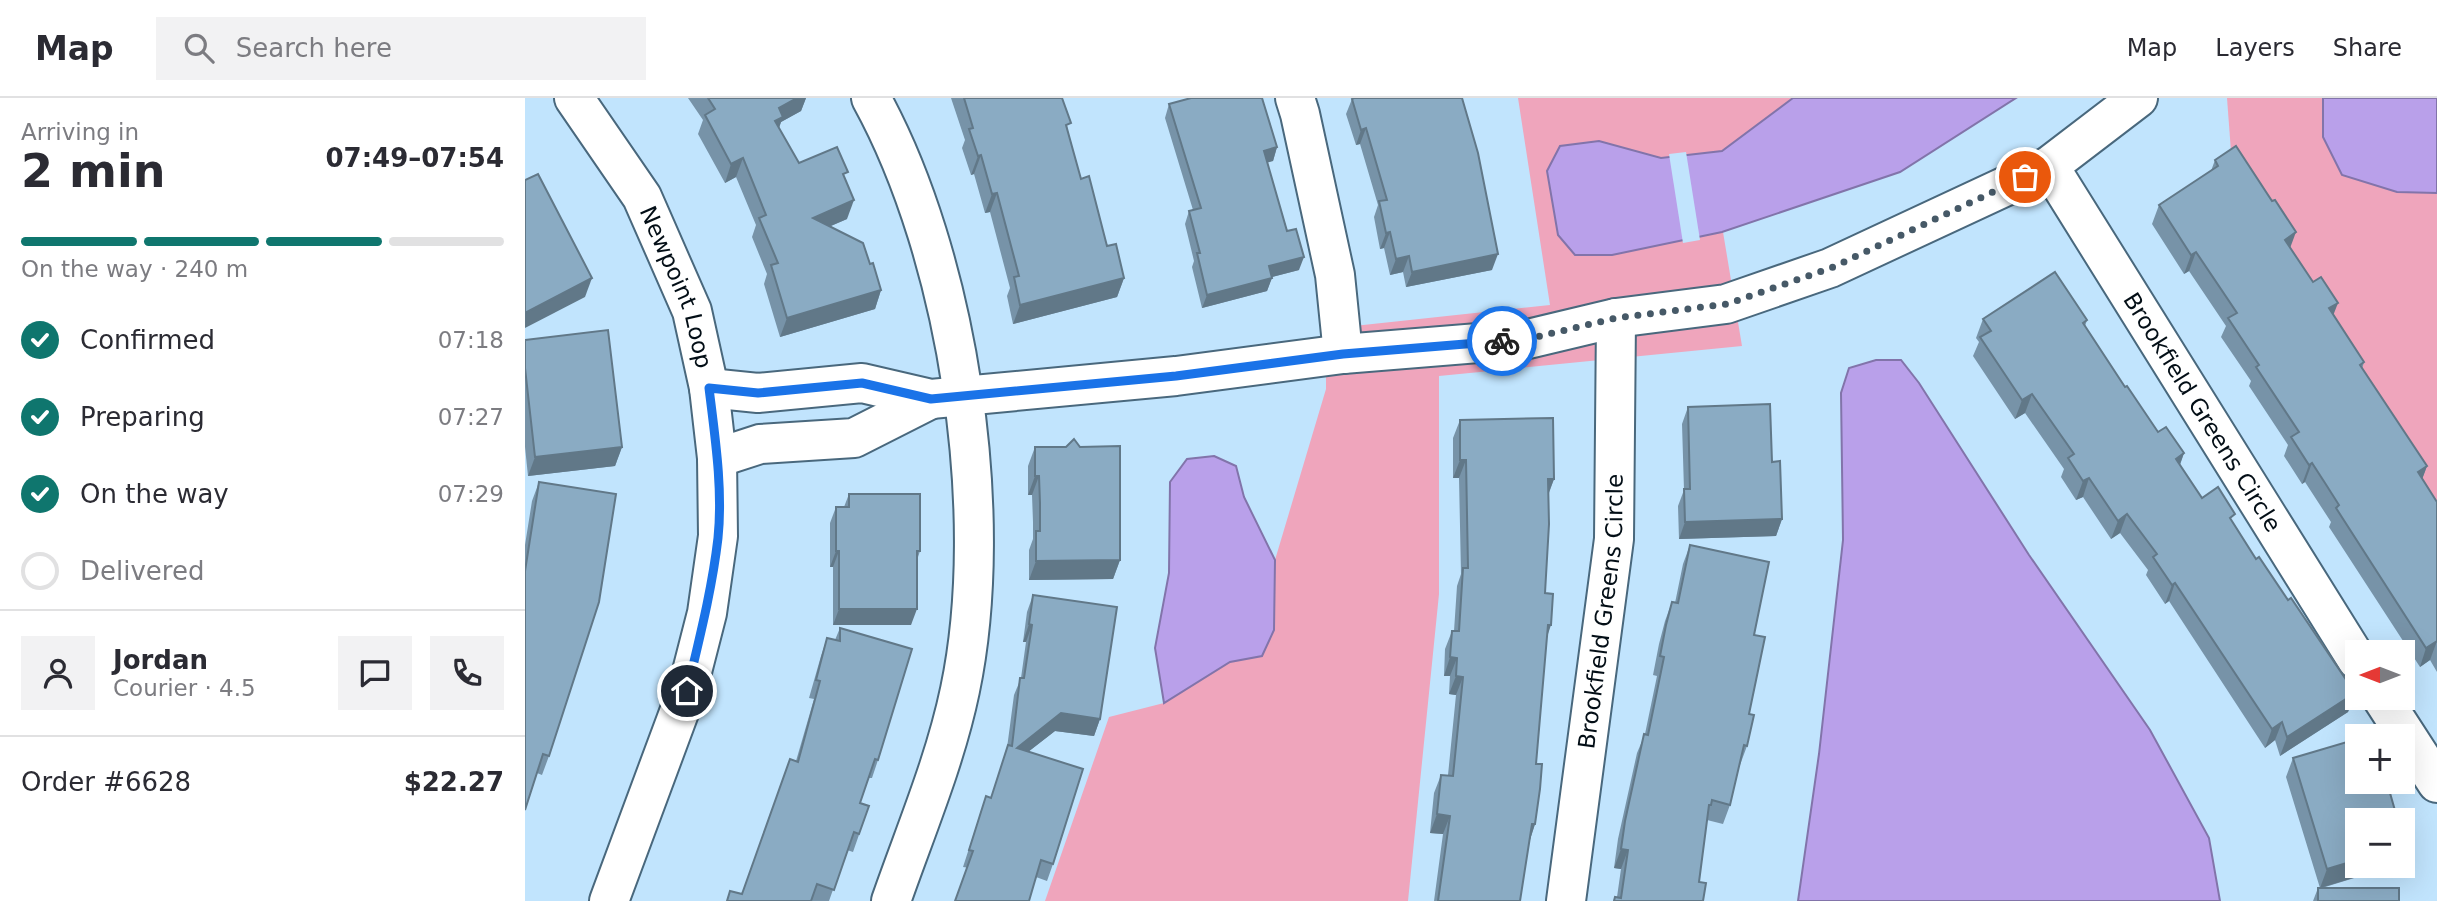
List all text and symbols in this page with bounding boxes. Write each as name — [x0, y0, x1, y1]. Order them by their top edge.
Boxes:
search box — [156, 17, 646, 80]
text: Map — [35, 29, 114, 68]
icon: search — [180, 29, 218, 67]
text: Search here — [236, 33, 392, 63]
text: Map — [2127, 34, 2177, 62]
text: Layers — [2215, 34, 2295, 62]
text: Share — [2333, 34, 2402, 62]
text: Arriving in — [21, 119, 139, 145]
text: 07:49–07:54 — [325, 143, 504, 173]
text: 2 min — [21, 144, 165, 198]
pin — [1995, 147, 2055, 207]
icon: bag — [2006, 158, 2044, 196]
street label: Newpoint Loop — [635, 202, 717, 371]
text: On the way · 240 m — [21, 256, 248, 282]
street label: Brookfield Greens Circle — [2118, 288, 2287, 536]
courier — [1467, 306, 1537, 376]
icon: check — [21, 321, 59, 359]
icon: bike — [1483, 322, 1521, 360]
text: Confirmed — [80, 325, 215, 355]
text: 07:18 — [438, 327, 504, 353]
icon: check — [21, 398, 59, 436]
text: Preparing — [80, 402, 205, 432]
text: 07:27 — [438, 404, 504, 430]
street label: Brookfield Greens Circle — [1573, 474, 1628, 750]
icon: check — [21, 475, 59, 513]
text: On the way — [80, 479, 229, 509]
text: 07:29 — [438, 481, 504, 507]
text: Delivered — [80, 556, 204, 586]
button: person — [21, 636, 95, 710]
button: chat — [338, 636, 412, 710]
button: phone — [430, 636, 504, 710]
north arrow — [2345, 640, 2415, 710]
map controls — [2345, 640, 2415, 878]
text: Jordan — [113, 645, 208, 675]
pin — [657, 661, 717, 721]
icon: home — [668, 672, 706, 710]
text: Courier · 4.5 — [113, 675, 256, 701]
button: + — [2345, 724, 2415, 794]
text: Order #6628 — [21, 767, 191, 797]
text: $22.27 — [404, 767, 504, 797]
button: − — [2345, 808, 2415, 878]

